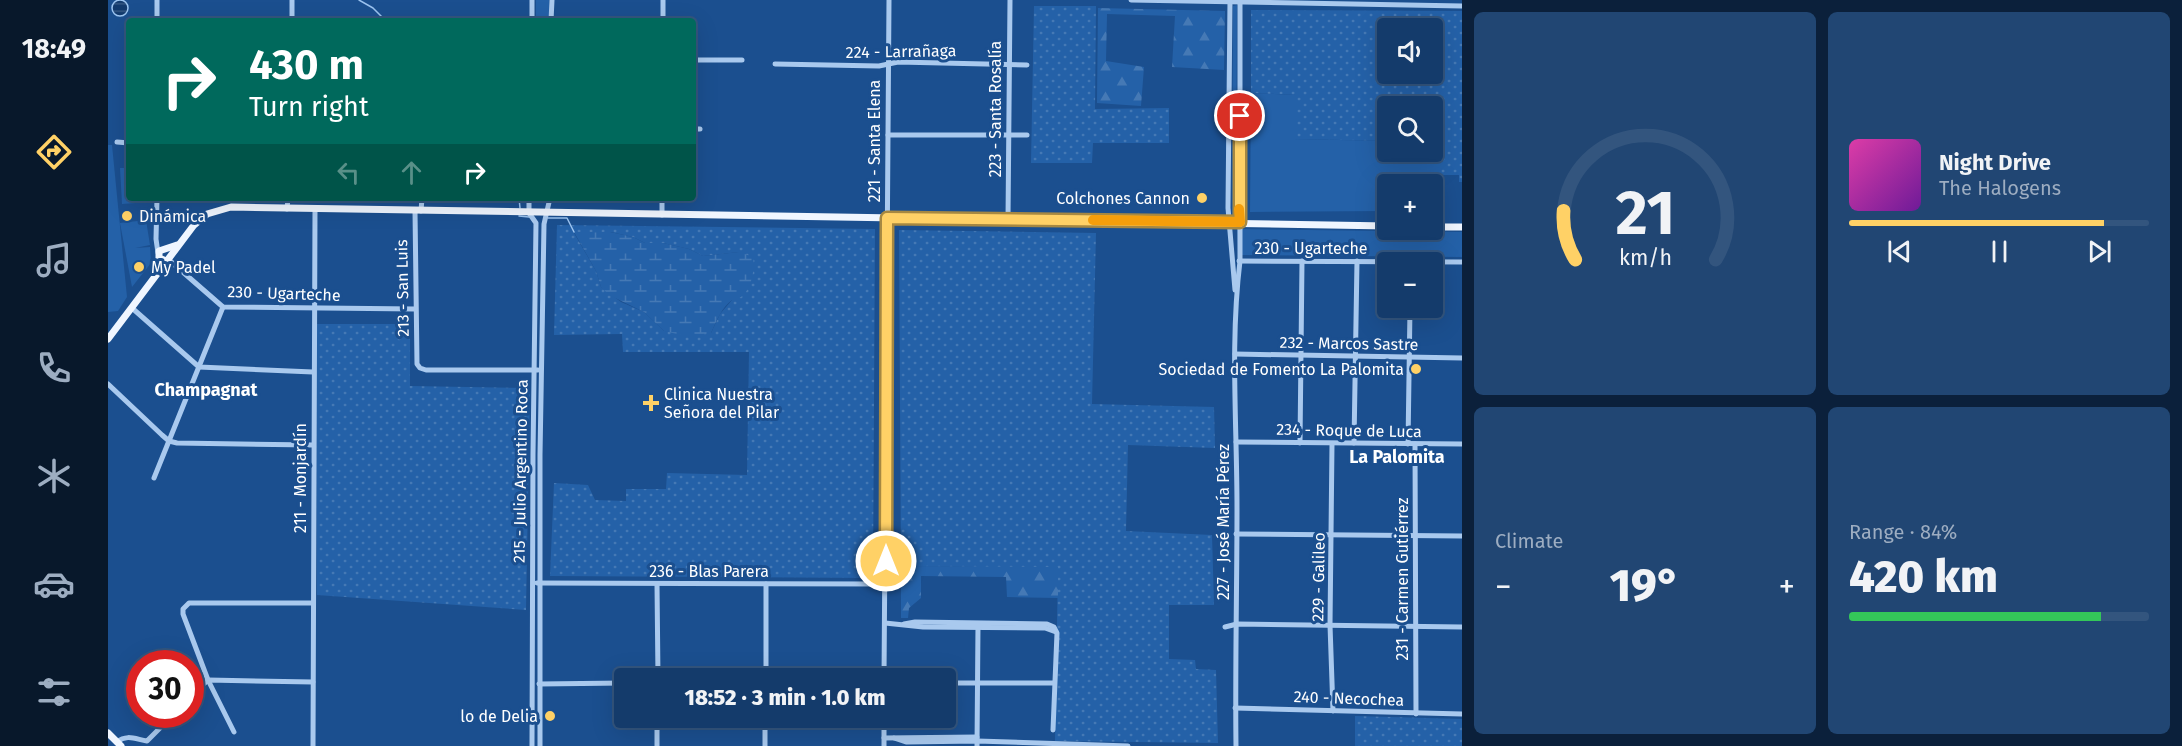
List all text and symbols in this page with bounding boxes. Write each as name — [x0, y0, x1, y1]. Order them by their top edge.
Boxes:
map controls — [1377, 18, 1443, 318]
button: sound — [1377, 18, 1443, 84]
text: 18:49 — [22, 33, 86, 65]
text: 430 m — [249, 40, 364, 90]
street label: 224 - Larrañaga — [846, 41, 956, 62]
street label: 223 - Santa Rosalía — [986, 41, 1005, 177]
icon: right — [150, 42, 228, 120]
street label: 221 - Santa Elena — [865, 80, 884, 202]
pin — [1214, 90, 1265, 141]
text: Turn right — [249, 91, 369, 123]
button: search — [1377, 96, 1443, 162]
icon: arrive — [1223, 99, 1256, 132]
icon: directions — [33, 131, 75, 173]
text: Night Drive — [1939, 149, 2051, 176]
icon: left — [332, 156, 365, 189]
icon: ahead — [395, 156, 428, 189]
icon: right — [458, 156, 491, 189]
button: + — [1377, 174, 1443, 240]
text: The Halogens — [1939, 176, 2061, 200]
text: 21 — [1615, 177, 1675, 252]
place label: Colchones Cannon — [1056, 189, 1190, 208]
marker: Colchones Cannon — [1195, 191, 1209, 205]
place label: Dinámica — [139, 207, 206, 226]
marker: Dinámica — [120, 209, 134, 223]
icon: previous — [1883, 235, 1916, 268]
icon: pause — [1983, 235, 2016, 268]
icon: next — [2083, 235, 2116, 268]
icon: music — [33, 239, 75, 281]
street label: 213 - San Luis — [392, 239, 413, 337]
street label: 230 - Ugarteche — [1254, 239, 1368, 258]
text: km/h — [1618, 246, 1672, 272]
button: − — [1377, 252, 1443, 318]
place label: My Padel — [151, 258, 216, 277]
marker: My Padel — [132, 260, 146, 274]
street label: 230 - Ugarteche — [227, 282, 341, 305]
street label: 232 - Marcos Sastre — [1279, 333, 1418, 354]
icon: phone — [33, 347, 75, 389]
place label: Sociedad de Fomento La Palomita — [1159, 360, 1404, 379]
marker: Sociedad de Fomento La Palomita — [1409, 362, 1423, 376]
district label: Champagnat — [155, 379, 259, 401]
street label: 215 - Julio Argentino Roca — [509, 379, 532, 563]
place label: Clinica Nuestra Señora del Pilar — [664, 385, 780, 422]
marker: Clinica Nuestra Señora del Pilar — [642, 394, 660, 412]
street label: 234 - Roque de Luca — [1276, 420, 1422, 441]
street label: 211 - Monjardín — [291, 423, 310, 533]
street label: 227 - José María Pérez — [1214, 444, 1233, 600]
district label: La Palomita — [1349, 446, 1445, 468]
icon: climate — [33, 455, 75, 497]
street label: 231 - Carmen Gutiérrez — [1393, 498, 1412, 660]
text: Range · 84% — [1849, 520, 1957, 544]
position arrow — [854, 529, 918, 593]
text: Climate — [1495, 529, 1563, 553]
street label: 229 - Galileo — [1308, 532, 1329, 622]
text: 420 km — [1849, 550, 1998, 604]
text: 19° — [1610, 559, 1680, 613]
street label: 236 - Blas Parera — [649, 562, 769, 581]
icon: car — [33, 563, 75, 605]
text: − — [1495, 567, 1512, 607]
text: + — [1779, 567, 1795, 607]
speed limit sign: 30 — [126, 650, 204, 728]
icon: filters — [33, 671, 75, 713]
text: 18:52 · 3 min · 1.0 km — [684, 684, 886, 711]
street label: 240 - Necochea — [1293, 687, 1405, 710]
place label: lo de Delia — [460, 707, 538, 726]
marker: lo de Delia — [543, 709, 557, 723]

